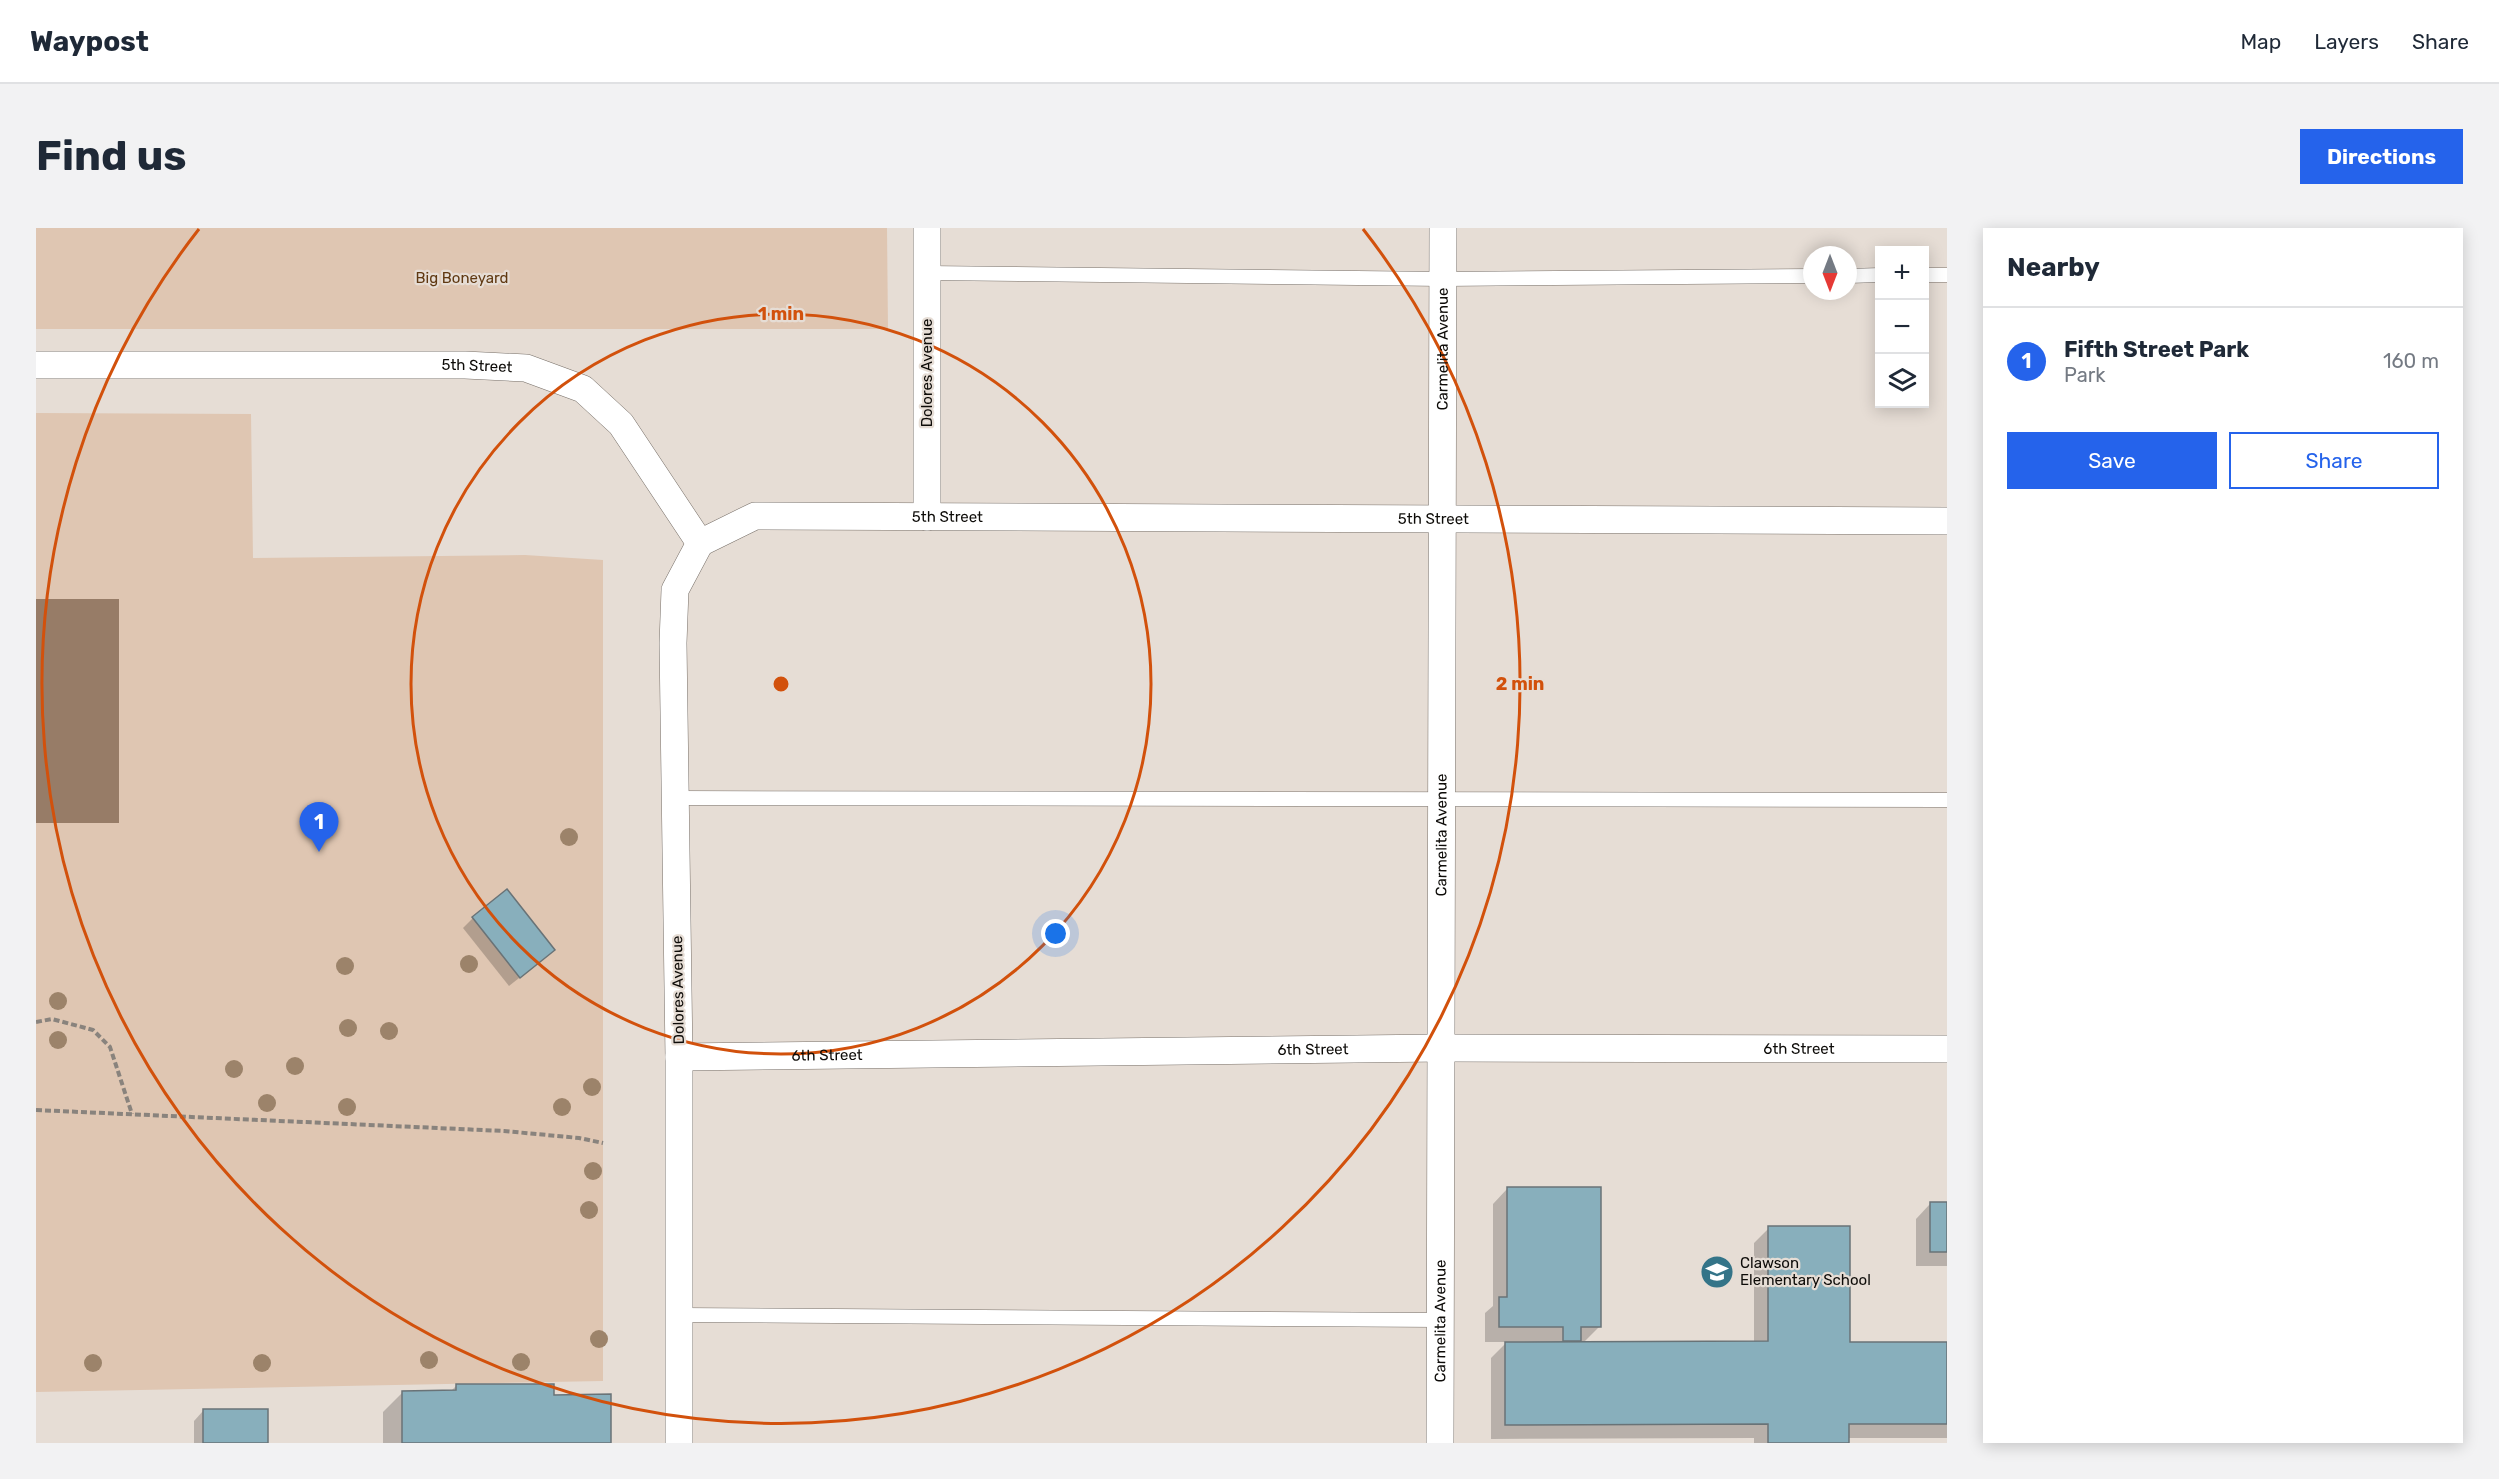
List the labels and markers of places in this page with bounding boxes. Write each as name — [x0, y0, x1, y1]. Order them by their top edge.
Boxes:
centre of rings — [771, 674, 791, 694]
pin: 1 — [300, 802, 338, 852]
school or university icon: Clawson Elementary School — [1699, 1254, 1735, 1290]
place label: Clawson Elementary School — [1740, 1254, 1871, 1289]

